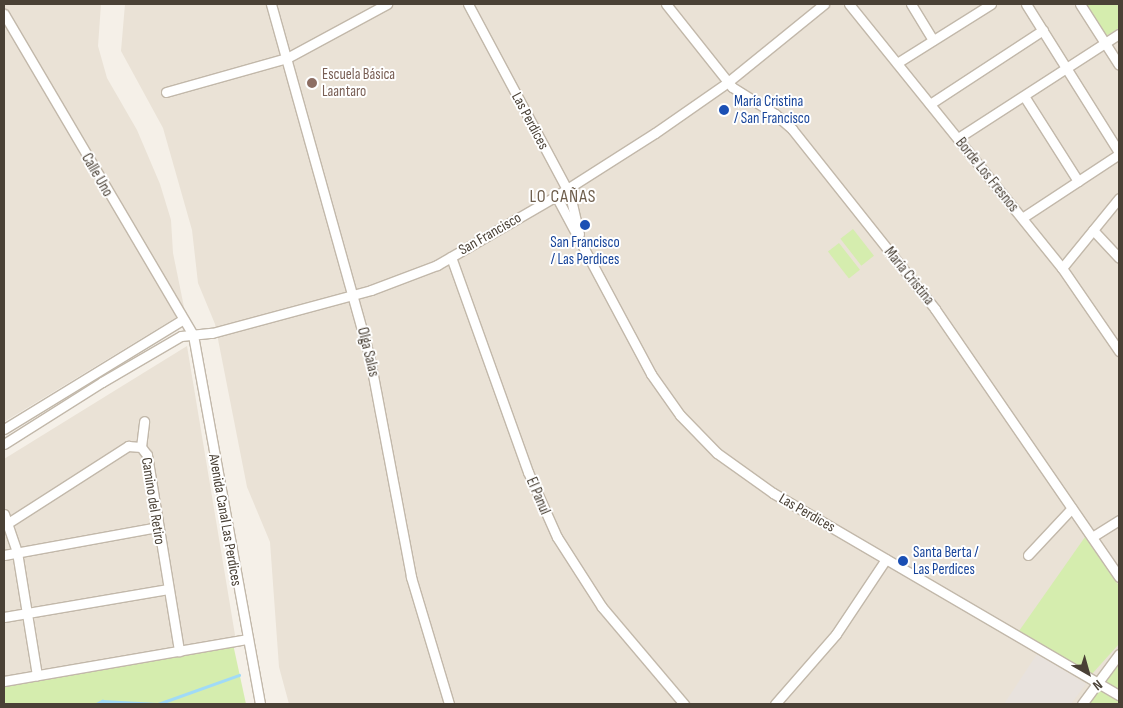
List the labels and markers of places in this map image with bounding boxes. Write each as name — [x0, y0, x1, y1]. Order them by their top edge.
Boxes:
place label: Escuela Básica Laantaro — [322, 65, 395, 100]
marker: Escuela Básica Laantaro — [306, 77, 318, 89]
place label: María Cristina / San Francisco — [734, 92, 810, 127]
marker: María Cristina / San Francisco — [718, 104, 730, 116]
marker: San Francisco / Las Perdices — [579, 219, 591, 231]
place label: San Francisco / Las Perdices — [550, 233, 620, 268]
place label: Santa Berta / Las Perdices — [913, 543, 979, 578]
marker: Santa Berta / Las Perdices — [897, 555, 909, 567]

